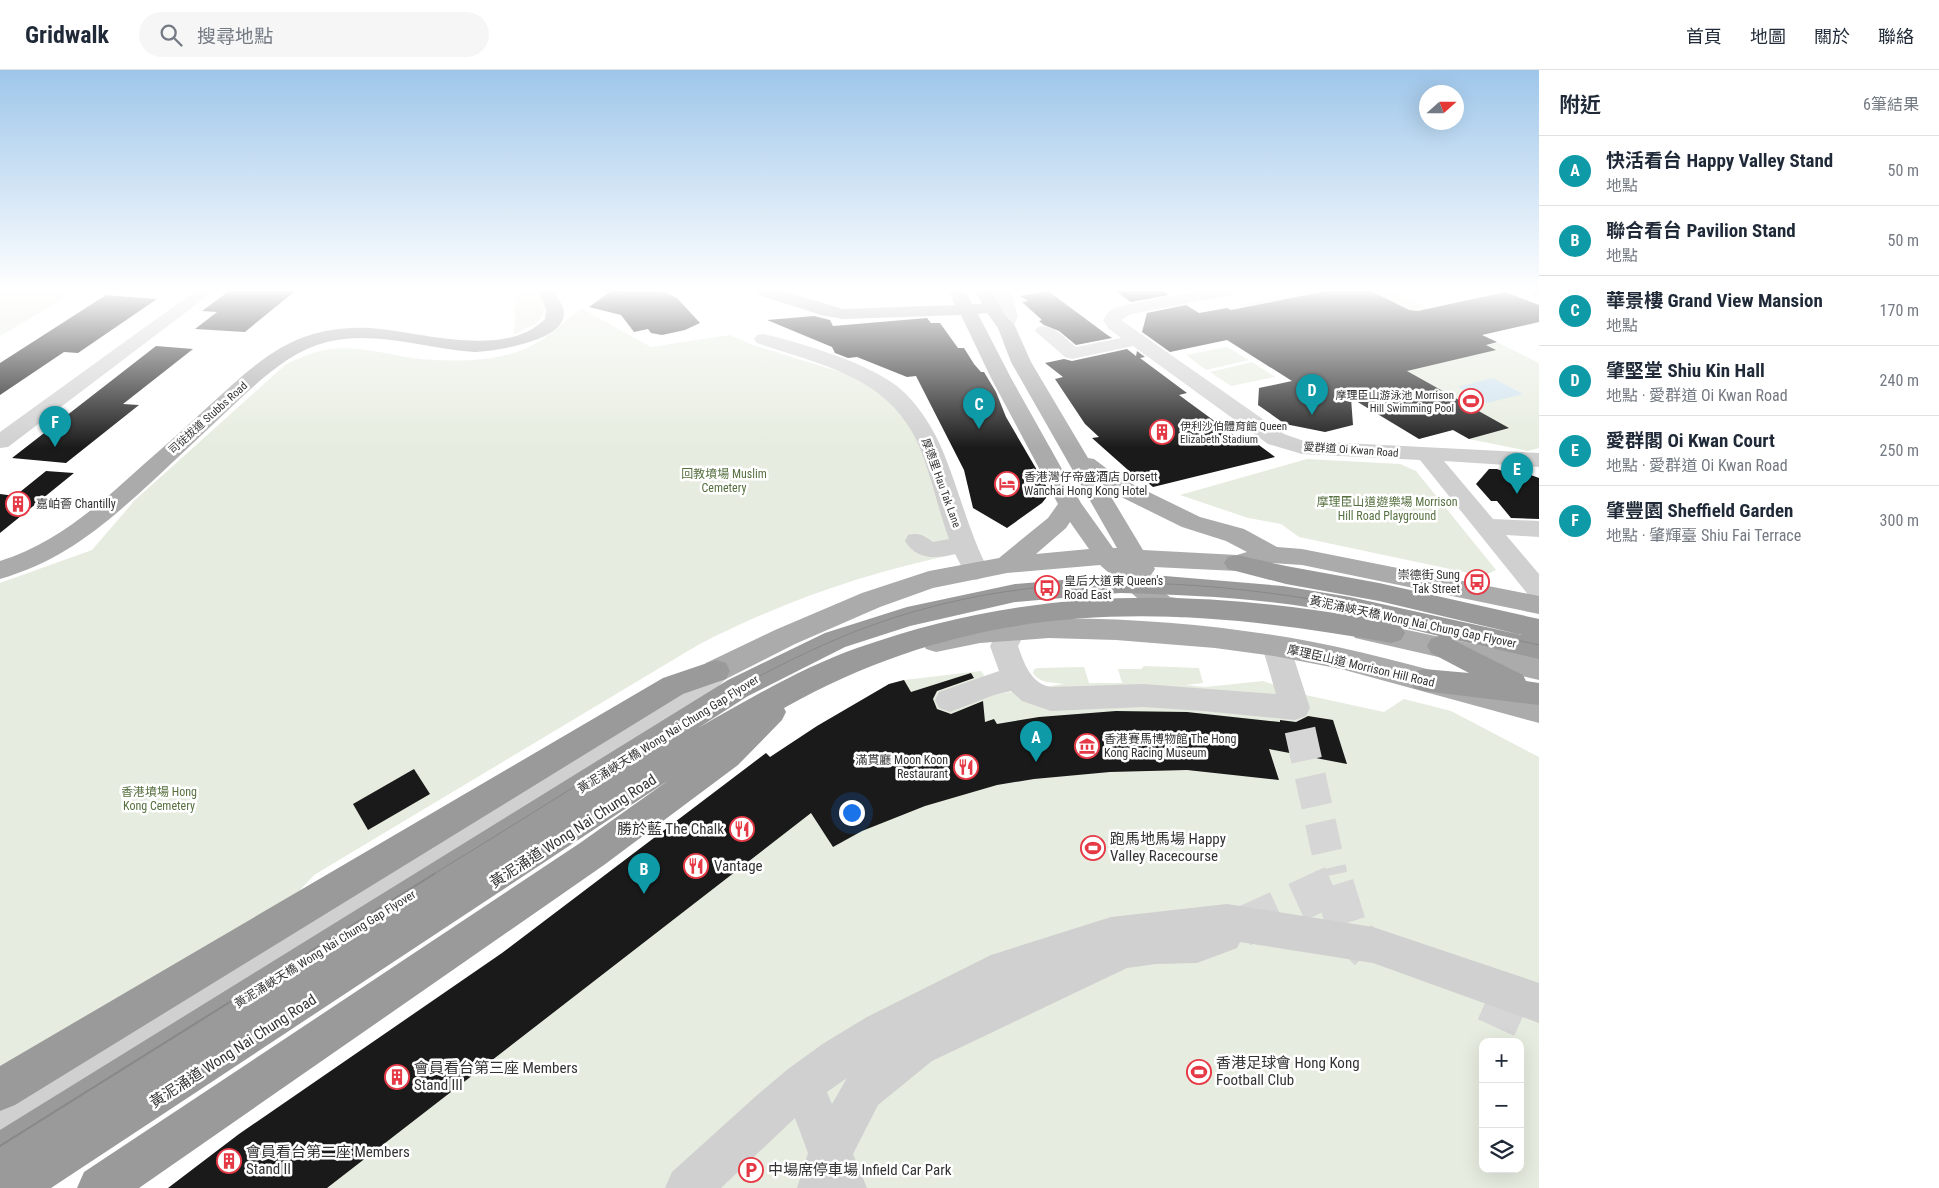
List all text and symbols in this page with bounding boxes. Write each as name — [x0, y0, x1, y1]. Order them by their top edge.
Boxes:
search box — [139, 12, 489, 57]
text: Gridwalk — [25, 21, 109, 49]
icon: search — [157, 21, 185, 49]
text: 搜尋地點 — [197, 25, 273, 48]
text: 首頁 — [1686, 26, 1722, 47]
text: 地圖 — [1750, 26, 1786, 47]
text: 關於 — [1814, 26, 1850, 47]
text: 聯絡 — [1878, 26, 1914, 47]
north arrow — [1419, 85, 1464, 130]
text: 附近 — [1559, 93, 1601, 117]
text: 6筆結果 — [1863, 95, 1919, 114]
text: 快活看台 Happy Valley Stand — [1606, 149, 1833, 172]
text: A — [1570, 161, 1580, 180]
text: 50 m — [1887, 161, 1919, 180]
text: 地點 — [1606, 176, 1638, 195]
text: 聯合看台 Pavilion Stand — [1606, 219, 1796, 242]
text: B — [1571, 231, 1579, 250]
text: 50 m — [1887, 231, 1919, 250]
text: 地點 — [1606, 246, 1638, 265]
text: 華景樓 Grand View Mansion — [1606, 289, 1823, 312]
text: C — [1570, 301, 1580, 320]
text: 170 m — [1880, 301, 1919, 320]
text: 地點 — [1606, 316, 1638, 335]
text: 肇堅堂 Shiu Kin Hall — [1606, 359, 1765, 382]
text: D — [1570, 371, 1580, 390]
text: 240 m — [1880, 371, 1919, 390]
pin: D — [1296, 374, 1328, 415]
street label: 司徒拔道 Stubbs Road — [166, 379, 250, 457]
text: 地點 · 愛群道 Oi Kwan Road — [1606, 386, 1788, 405]
pin: C — [963, 388, 995, 429]
sports icon: 摩理臣山游泳池 Morrison Hill Swimming Pool — [1458, 388, 1484, 414]
place label: 摩理臣山游泳池 Morrison Hill Swimming Pool — [1336, 389, 1454, 415]
pin: F — [39, 406, 71, 447]
building icon: 伊利沙伯體育館 Queen Elizabeth Stadium — [1149, 419, 1175, 445]
place label: 伊利沙伯體育館 Queen Elizabeth Stadium — [1180, 420, 1287, 446]
text: 愛群閣 Oi Kwan Court — [1606, 429, 1775, 452]
street label: 厚德里 Hau Tak Lane — [919, 437, 963, 529]
street label: 愛群道 Oi Kwan Road — [1303, 440, 1399, 460]
text: E — [1571, 441, 1579, 460]
text: 250 m — [1880, 441, 1919, 460]
pin: E — [1501, 453, 1533, 494]
text: 地點 · 愛群道 Oi Kwan Road — [1606, 456, 1788, 475]
park label: 回教墳場 Muslim Cemetery — [681, 467, 767, 495]
place label: 香港灣仔帝盛酒店 Dorsett Wanchai Hong Kong Hotel — [1024, 470, 1158, 498]
hotel icon: 香港灣仔帝盛酒店 Dorsett Wanchai Hong Kong Hotel — [994, 471, 1020, 497]
building icon: 嘉岶薈 Chantilly — [5, 491, 31, 517]
park label: 摩理臣山道遊樂場 Morrison Hill Road Playground — [1316, 495, 1458, 523]
place label: 嘉岶薈 Chantilly — [36, 497, 116, 511]
text: 肇豐園 Sheffield Garden — [1606, 499, 1793, 522]
text: F — [1571, 511, 1579, 530]
text: 300 m — [1880, 511, 1919, 530]
text: 地點 · 肇輝臺 Shiu Fai Terrace — [1606, 526, 1801, 545]
place label: 崇德街 Sung Tak Street — [1397, 568, 1460, 596]
bus stop icon: 崇德街 Sung Tak Street — [1464, 569, 1490, 595]
place label: 皇后大道東 Queen's Road East — [1064, 574, 1163, 602]
bus stop icon: 皇后大道東 Queen's Road East — [1034, 575, 1060, 601]
street label: 黃泥涌峽天橋 Wong Nai Chung Gap Flyover — [1308, 593, 1518, 651]
street label: 摩理臣山道 Morrison Hill Road — [1286, 642, 1436, 690]
street label: 黃泥涌峽天橋 Wong Nai Chung Gap Flyover — [575, 672, 761, 796]
pin: A — [1020, 721, 1052, 762]
place label: 香港賽馬博物館 The Hong Kong Racing Museum — [1104, 732, 1236, 760]
museum icon: 香港賽馬博物館 The Hong Kong Racing Museum — [1074, 733, 1100, 759]
place label: 滿貫廳 Moon Koon Restaurant — [855, 753, 948, 781]
restaurant icon: 滿貫廳 Moon Koon Restaurant — [953, 754, 979, 780]
street label: 黃泥涌道 Wong Nai Chung Road — [486, 770, 660, 892]
park label: 香港墳場 Hong Kong Cemetery — [121, 785, 197, 813]
your location — [839, 800, 865, 826]
restaurant icon: 勝於藍 The Chalk — [729, 816, 755, 842]
place label: 勝於藍 The Chalk — [617, 820, 724, 838]
place label: 跑馬地馬場 Happy Valley Racecourse — [1110, 830, 1226, 865]
sports icon: 跑馬地馬場 Happy Valley Racecourse — [1080, 835, 1106, 861]
pin: B — [628, 853, 660, 894]
restaurant icon: Vantage — [683, 853, 709, 879]
place label: Vantage — [714, 857, 763, 875]
street label: 黃泥涌峽天橋 Wong Nai Chung Gap Flyover — [232, 887, 418, 1011]
street label: 黃泥涌道 Wong Nai Chung Road — [146, 990, 320, 1112]
map controls — [1479, 1038, 1524, 1173]
button: + — [1479, 1038, 1524, 1083]
place label: 香港足球會 Hong Kong Football Club — [1216, 1054, 1360, 1089]
place label: 會員看台第三座 Members Stand III — [414, 1059, 578, 1094]
sports icon: 香港足球會 Hong Kong Football Club — [1186, 1059, 1212, 1085]
building icon: 會員看台第三座 Members Stand III — [384, 1064, 410, 1090]
button: − — [1479, 1083, 1524, 1128]
button: layers — [1479, 1128, 1524, 1173]
place label: 會員看台第二座 Members Stand II — [246, 1143, 410, 1178]
building icon: 會員看台第二座 Members Stand II — [216, 1148, 242, 1174]
parking icon: 中場席停車場 Infield Car Park — [738, 1157, 764, 1183]
place label: 中場席停車場 Infield Car Park — [768, 1161, 952, 1179]

